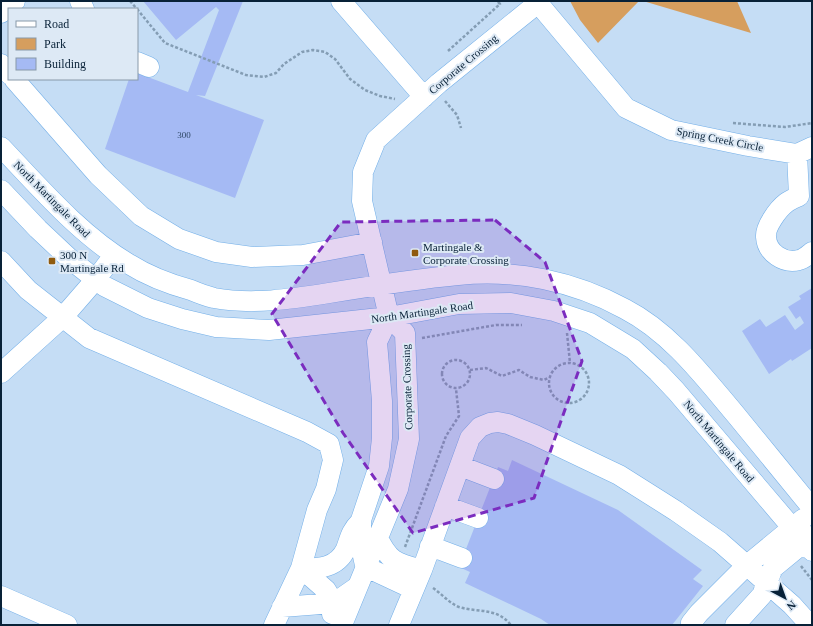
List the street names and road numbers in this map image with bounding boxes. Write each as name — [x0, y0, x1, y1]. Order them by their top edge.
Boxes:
street label: Corporate Crossing — [426, 31, 500, 96]
street label: Spring Creek Circle — [676, 125, 764, 153]
street label: North Martingale Road — [11, 158, 93, 240]
street label: North Martingale Road — [370, 299, 474, 325]
street label: Corporate Crossing — [399, 343, 414, 430]
street label: North Martingale Road — [681, 398, 757, 485]

